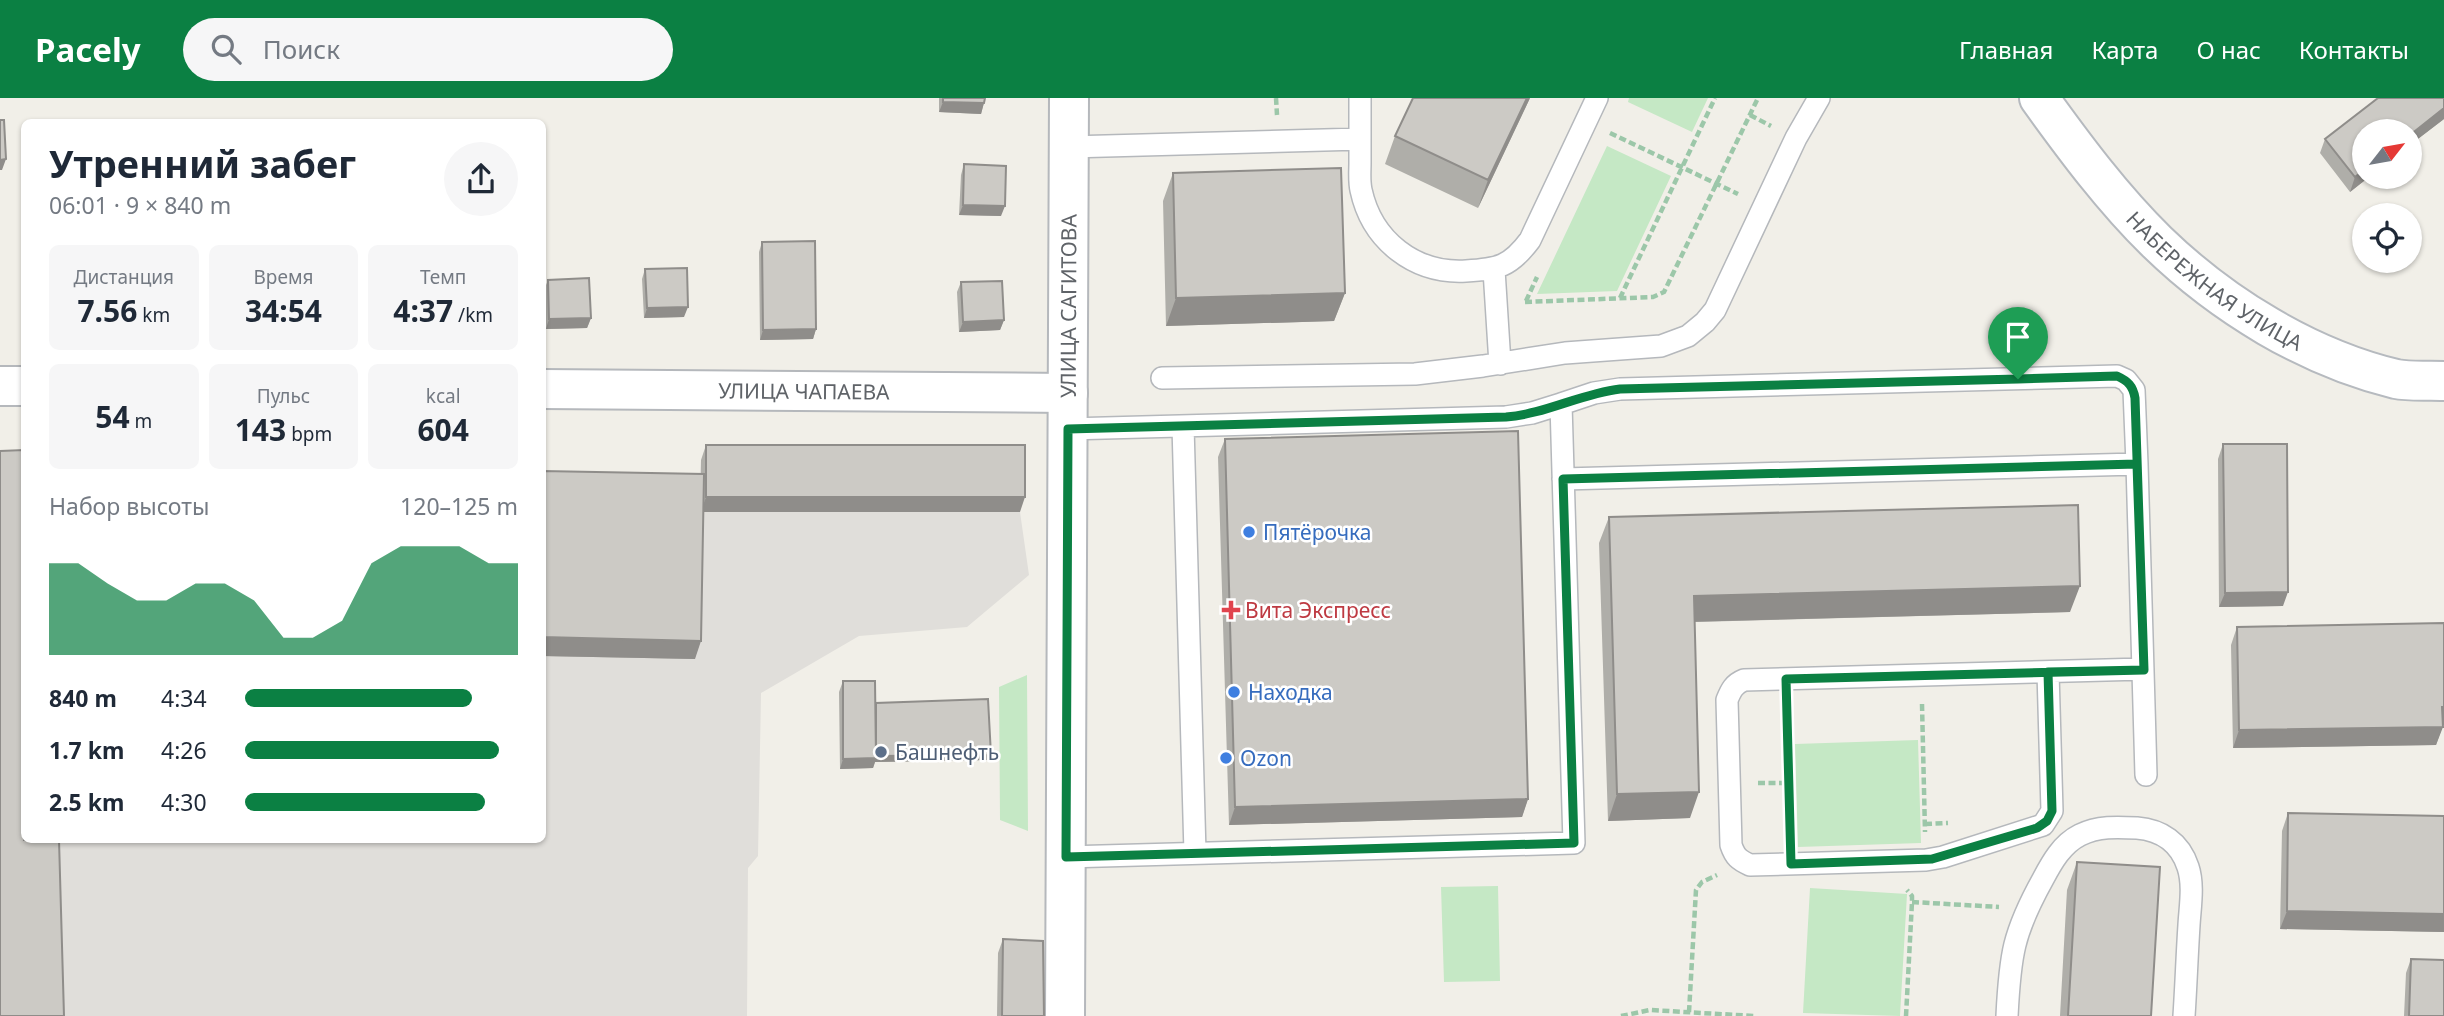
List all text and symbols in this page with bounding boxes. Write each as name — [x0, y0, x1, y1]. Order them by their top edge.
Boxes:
search box — [183, 18, 673, 81]
text: Pacely — [35, 27, 141, 72]
icon: search — [207, 30, 245, 68]
text: Поиск — [263, 31, 340, 67]
text: Главная — [1959, 33, 2053, 66]
text: Карта — [2091, 33, 2158, 66]
text: О нас — [2196, 33, 2261, 66]
text: Контакты — [2299, 33, 2409, 66]
north arrow — [2352, 119, 2422, 189]
map controls — [2352, 119, 2422, 273]
text: Утренний забег — [49, 137, 356, 189]
button: share — [444, 142, 518, 216]
text: 06:01 · 9 × 840 m — [49, 189, 231, 221]
button: locate — [2352, 203, 2422, 273]
street label: НАБЕРЕЖНАЯ УЛИЦА — [2120, 205, 2308, 357]
street label: УЛИЦА САГИТОВА — [1054, 213, 1082, 398]
text: Дистанция — [74, 264, 174, 290]
text: Время — [254, 264, 313, 290]
text: Темп — [420, 264, 466, 290]
text: 7.56 — [77, 290, 137, 331]
text: 34:54 — [245, 290, 322, 331]
text: 4:37 — [393, 290, 453, 331]
text: km — [137, 302, 170, 328]
text: /km — [453, 302, 493, 328]
pin — [1988, 307, 2048, 379]
icon: arrive — [1999, 318, 2037, 356]
street label: УЛИЦА ЧАПАЕВА — [718, 376, 890, 406]
text: Пульс — [257, 383, 310, 409]
text: kcal — [426, 383, 461, 409]
text: 54 — [95, 396, 130, 437]
text: m — [130, 408, 152, 434]
text: 143 — [235, 409, 286, 450]
text: 604 — [417, 409, 469, 450]
text: bpm — [286, 421, 332, 447]
text: Набор высоты — [49, 490, 209, 522]
text: 120–125 m — [400, 490, 518, 522]
place label: Пятёрочка — [1263, 518, 1371, 546]
marker: Пятёрочка — [1241, 524, 1257, 540]
place label: Вита Экспресс — [1245, 596, 1391, 624]
marker: Вита Экспресс — [1223, 602, 1239, 618]
place label: Находка — [1248, 678, 1333, 706]
text: 840 m — [49, 682, 117, 714]
text: 4:34 — [161, 682, 207, 714]
marker: Находка — [1226, 684, 1242, 700]
text: 1.7 km — [49, 734, 124, 766]
text: 4:26 — [161, 734, 207, 766]
place label: Башнефть — [895, 738, 999, 766]
marker: Башнефть — [873, 744, 889, 760]
place label: Ozon — [1240, 744, 1292, 772]
marker: Ozon — [1218, 750, 1234, 766]
text: 2.5 km — [49, 786, 124, 818]
text: 4:30 — [161, 786, 207, 818]

